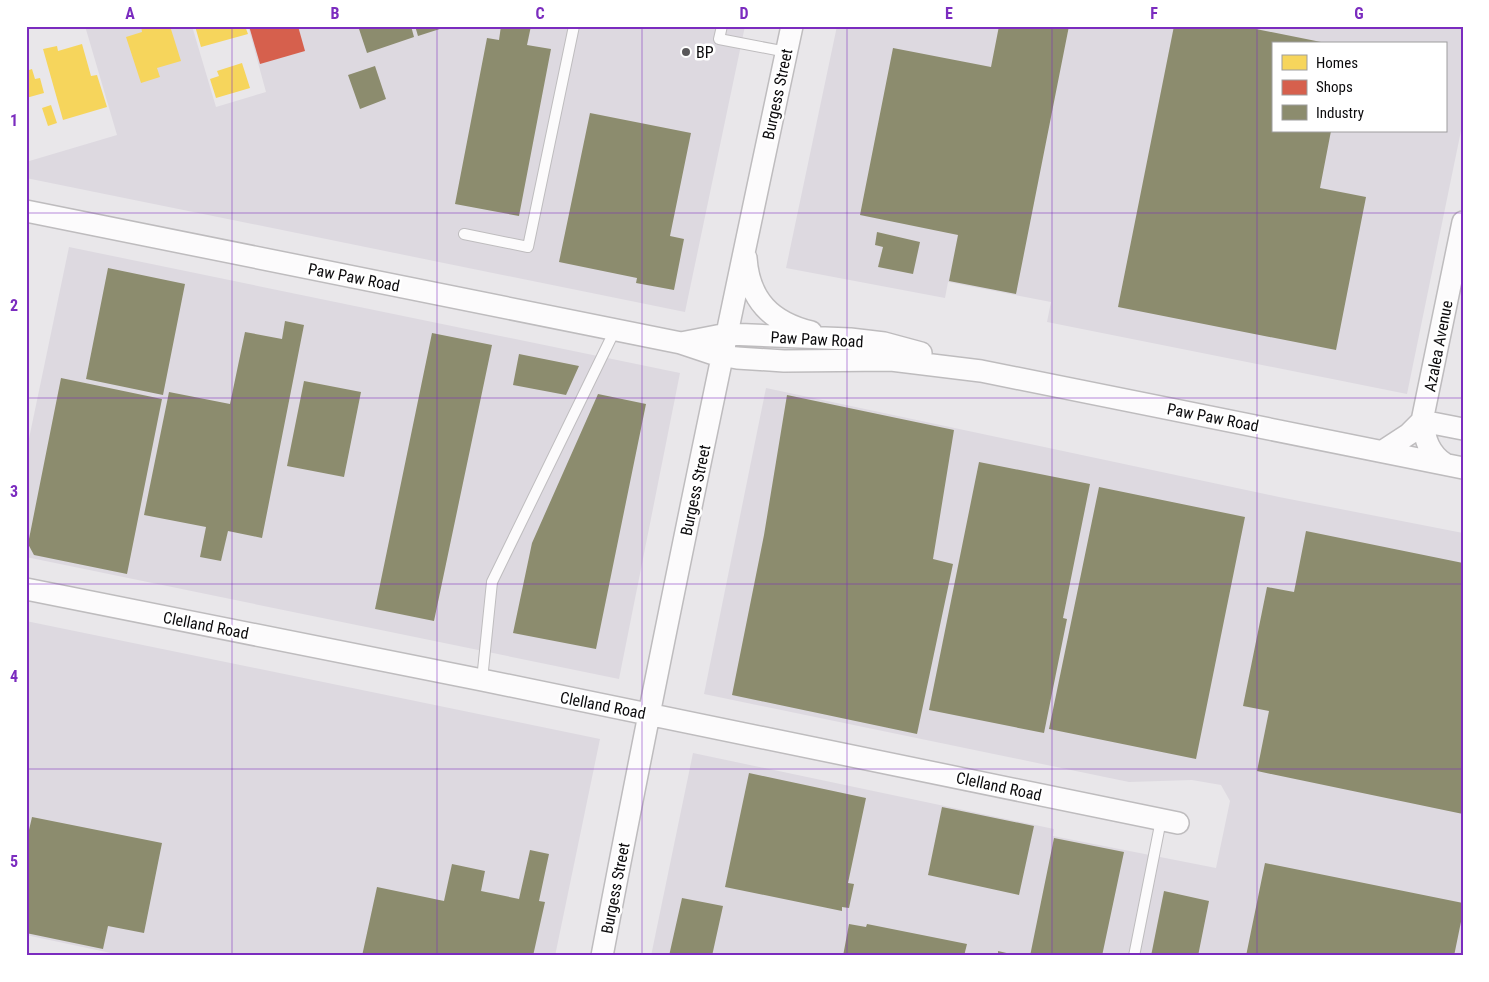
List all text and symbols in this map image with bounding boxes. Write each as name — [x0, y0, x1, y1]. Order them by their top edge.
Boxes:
text: A — [125, 4, 135, 23]
text: B — [331, 4, 340, 23]
text: C — [535, 4, 545, 23]
text: D — [739, 4, 749, 23]
text: E — [945, 4, 953, 23]
text: F — [1150, 4, 1158, 23]
text: G — [1354, 4, 1364, 23]
legend — [1272, 42, 1446, 132]
place label: BP — [696, 43, 714, 62]
marker: BP — [680, 46, 692, 58]
street label: Burgess Street — [759, 47, 796, 141]
text: Homes — [1316, 54, 1358, 72]
text: Shops — [1316, 78, 1353, 96]
text: Industry — [1316, 104, 1364, 122]
text: 1 — [10, 111, 18, 130]
street label: Paw Paw Road — [306, 259, 401, 296]
text: 2 — [10, 296, 18, 315]
street label: Azalea Avenue — [1420, 299, 1457, 393]
street label: Paw Paw Road — [770, 328, 864, 351]
street label: Paw Paw Road — [1165, 399, 1260, 436]
street label: Burgess Street — [677, 443, 714, 537]
text: 3 — [10, 482, 18, 501]
street label: Clelland Road — [162, 608, 250, 643]
text: 4 — [10, 667, 18, 686]
street label: Clelland Road — [559, 688, 647, 723]
street label: Clelland Road — [955, 768, 1043, 805]
street label: Burgess Street — [597, 841, 634, 935]
text: 5 — [10, 852, 18, 871]

